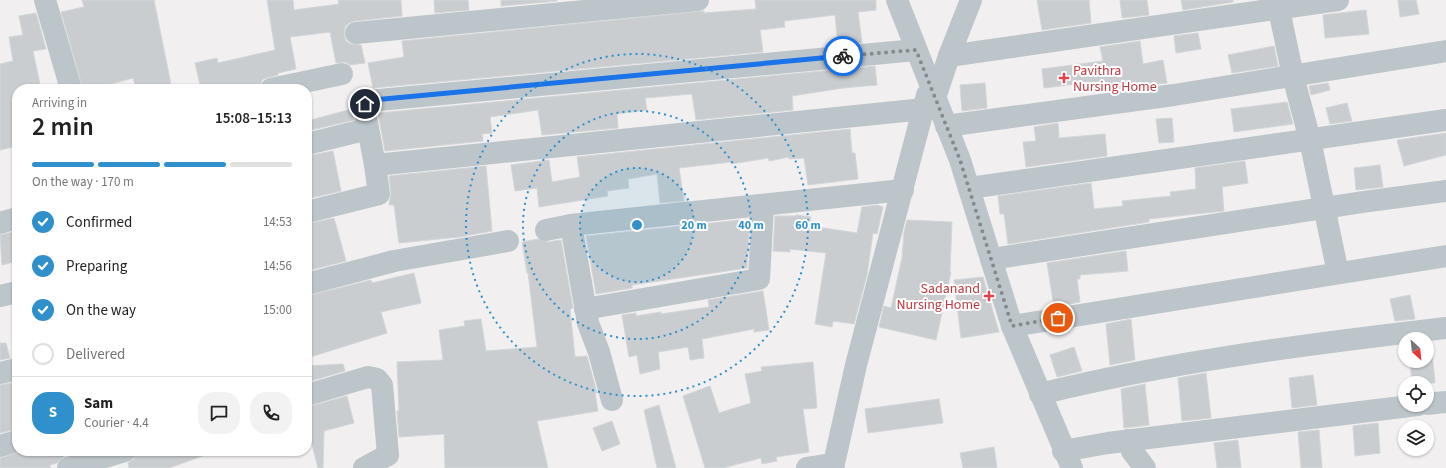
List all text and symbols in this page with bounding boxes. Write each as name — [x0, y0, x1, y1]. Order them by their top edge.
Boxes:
courier — [823, 36, 863, 76]
icon: bike — [832, 45, 854, 67]
place label: Pavithra Nursing Home — [1073, 61, 1157, 97]
marker: Pavithra Nursing Home — [1058, 72, 1070, 84]
pin — [348, 87, 382, 121]
icon: home — [354, 93, 376, 115]
text: Arriving in — [32, 94, 87, 112]
text: 2 min — [32, 108, 94, 145]
text: 15:08–15:13 — [215, 108, 292, 129]
text: On the way · 170 m — [32, 173, 134, 191]
icon: check — [32, 211, 54, 233]
text: Confirmed — [66, 212, 132, 233]
text: 14:53 — [263, 213, 292, 231]
text: 20 m — [681, 217, 707, 234]
text: 40 m — [738, 217, 764, 234]
text: 60 m — [795, 217, 821, 234]
centre of rings — [630, 218, 644, 232]
icon: check — [32, 255, 54, 277]
text: Preparing — [66, 256, 127, 277]
text: 14:56 — [263, 257, 292, 275]
place label: Sadanand Nursing Home — [896, 279, 980, 315]
marker: Sadanand Nursing Home — [983, 290, 995, 302]
icon: check — [32, 299, 54, 321]
text: On the way — [66, 300, 136, 321]
text: 15:00 — [263, 301, 292, 319]
pin — [1041, 301, 1075, 335]
icon: bag — [1047, 307, 1069, 329]
north arrow — [1398, 332, 1434, 368]
map controls — [1398, 332, 1434, 456]
text: Delivered — [66, 344, 125, 365]
button: locate — [1398, 376, 1434, 412]
button: chat — [198, 392, 240, 434]
button: phone — [250, 392, 292, 434]
text: Sam — [84, 393, 113, 414]
text: S — [49, 402, 57, 423]
text: Courier · 4.4 — [84, 414, 149, 432]
button: layers — [1398, 420, 1434, 456]

